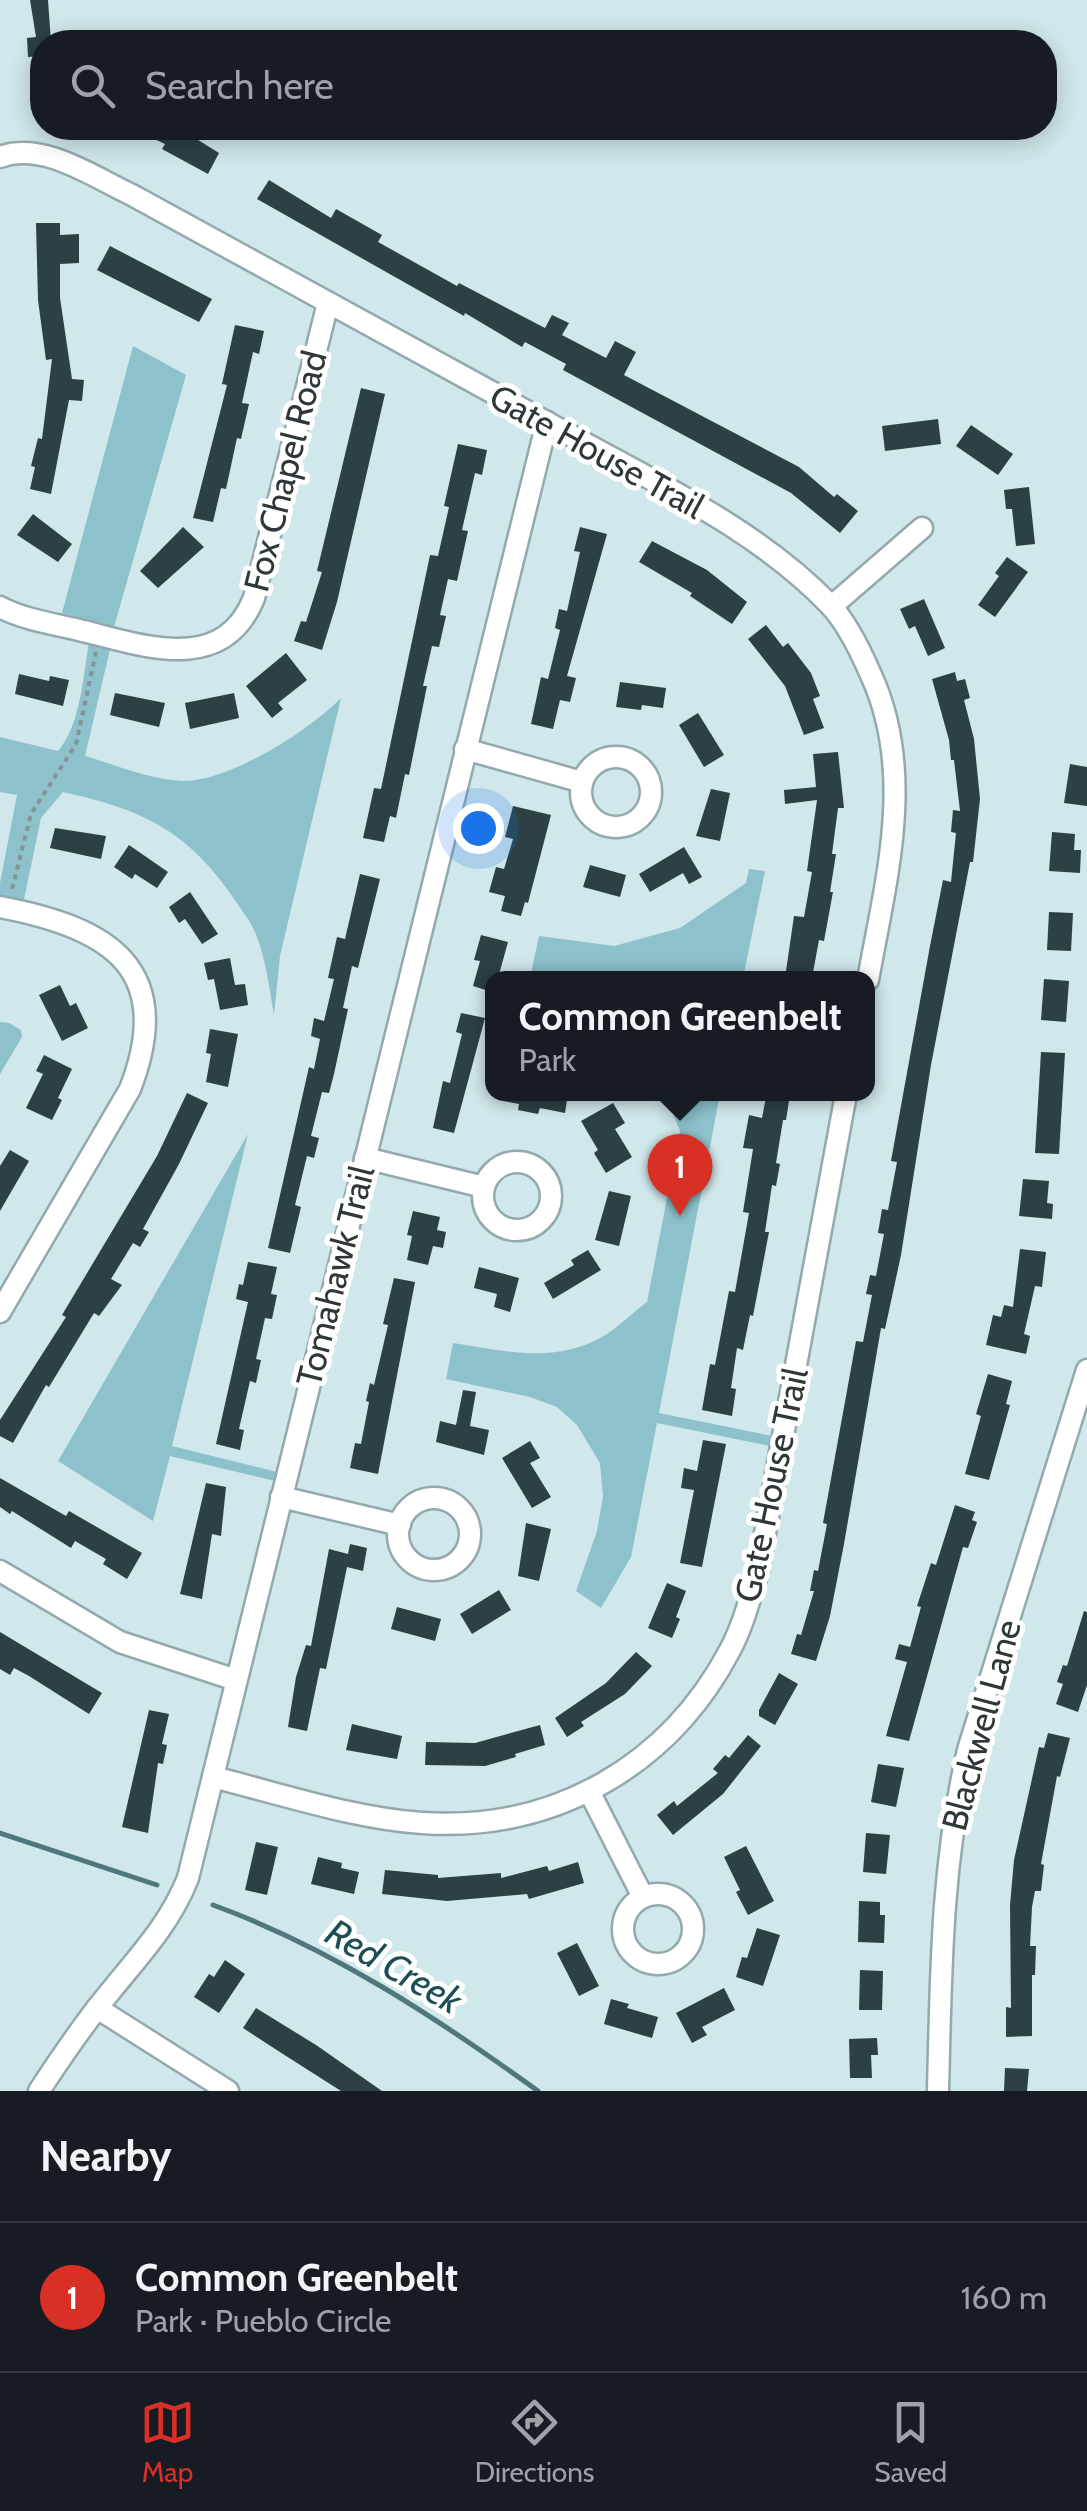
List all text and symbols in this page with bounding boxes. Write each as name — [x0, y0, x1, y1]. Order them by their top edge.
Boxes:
search box — [30, 30, 1057, 140]
icon: search — [65, 58, 120, 113]
text: Search here — [145, 62, 334, 109]
street label: Fox Chapel Road — [234, 346, 336, 596]
street label: Gate House Trail — [482, 374, 712, 528]
your location — [453, 803, 504, 854]
popup — [485, 971, 875, 1101]
text: Common Greenbelt — [518, 993, 842, 1040]
text: Park — [518, 1040, 576, 1079]
pin: 1 — [648, 1134, 712, 1216]
street label: Tomahawk Trail — [287, 1161, 383, 1391]
street label: Gate House Trail — [725, 1363, 817, 1606]
street label: Blackwell Lane — [932, 1615, 1030, 1835]
water label: Red Creek — [317, 1908, 472, 2025]
text: Nearby — [40, 2130, 172, 2182]
text: Common Greenbelt — [135, 2254, 458, 2301]
text: 1 — [67, 2278, 78, 2317]
text: 160 m — [961, 2278, 1047, 2317]
text: Park · Pueblo Circle — [135, 2301, 391, 2340]
tab: Map — [140, 2395, 195, 2489]
tab: Directions — [475, 2395, 594, 2489]
tab: Saved — [874, 2395, 947, 2489]

